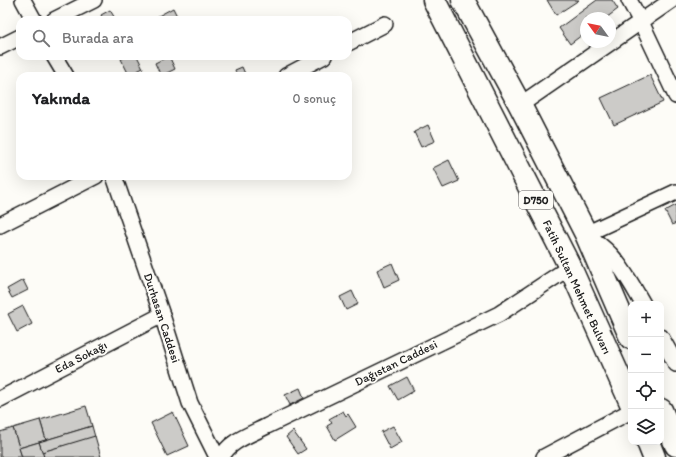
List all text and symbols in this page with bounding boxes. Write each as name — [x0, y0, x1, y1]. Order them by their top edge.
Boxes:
north arrow — [580, 12, 616, 48]
search box — [16, 16, 352, 60]
icon: search — [30, 27, 52, 49]
text: Burada ara — [62, 29, 134, 47]
text: Yakında — [32, 88, 90, 108]
text: 0 sonuç — [293, 91, 336, 106]
road number: D750 — [519, 191, 553, 209]
street label: Fatih Sultan Mehmet Bulvarı — [540, 218, 614, 356]
street label: Durhasan Caddesi — [141, 271, 183, 365]
map controls — [628, 301, 664, 445]
button: + — [628, 301, 664, 337]
street label: Dağıstan Caddesi — [353, 337, 439, 389]
button: − — [628, 337, 664, 373]
street label: Eda Sokağı — [53, 338, 109, 376]
button: locate — [628, 373, 664, 409]
button: layers — [628, 409, 664, 445]

